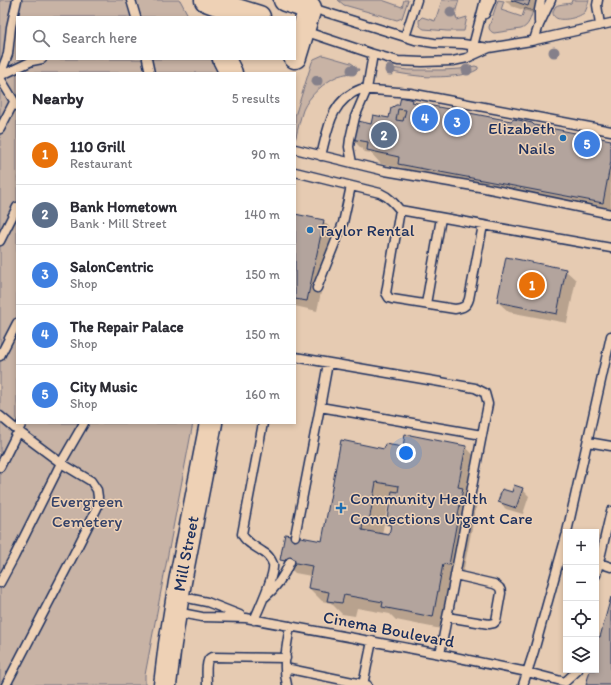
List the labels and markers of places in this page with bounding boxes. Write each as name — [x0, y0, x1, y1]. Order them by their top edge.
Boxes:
pin: 4 — [412, 103, 438, 133]
pin: 3 — [444, 107, 470, 137]
place label: Elizabeth Nails — [488, 118, 555, 158]
pin: 2 — [371, 120, 397, 150]
pin: 5 — [574, 129, 600, 159]
marker: Elizabeth Nails — [558, 133, 568, 143]
place label: Taylor Rental — [318, 220, 415, 240]
marker: Taylor Rental — [305, 225, 315, 235]
pin: 1 — [519, 270, 545, 300]
place label: Community Health Connections Urgent Care — [350, 488, 533, 528]
marker: Community Health Connections Urgent Care — [335, 502, 347, 514]

